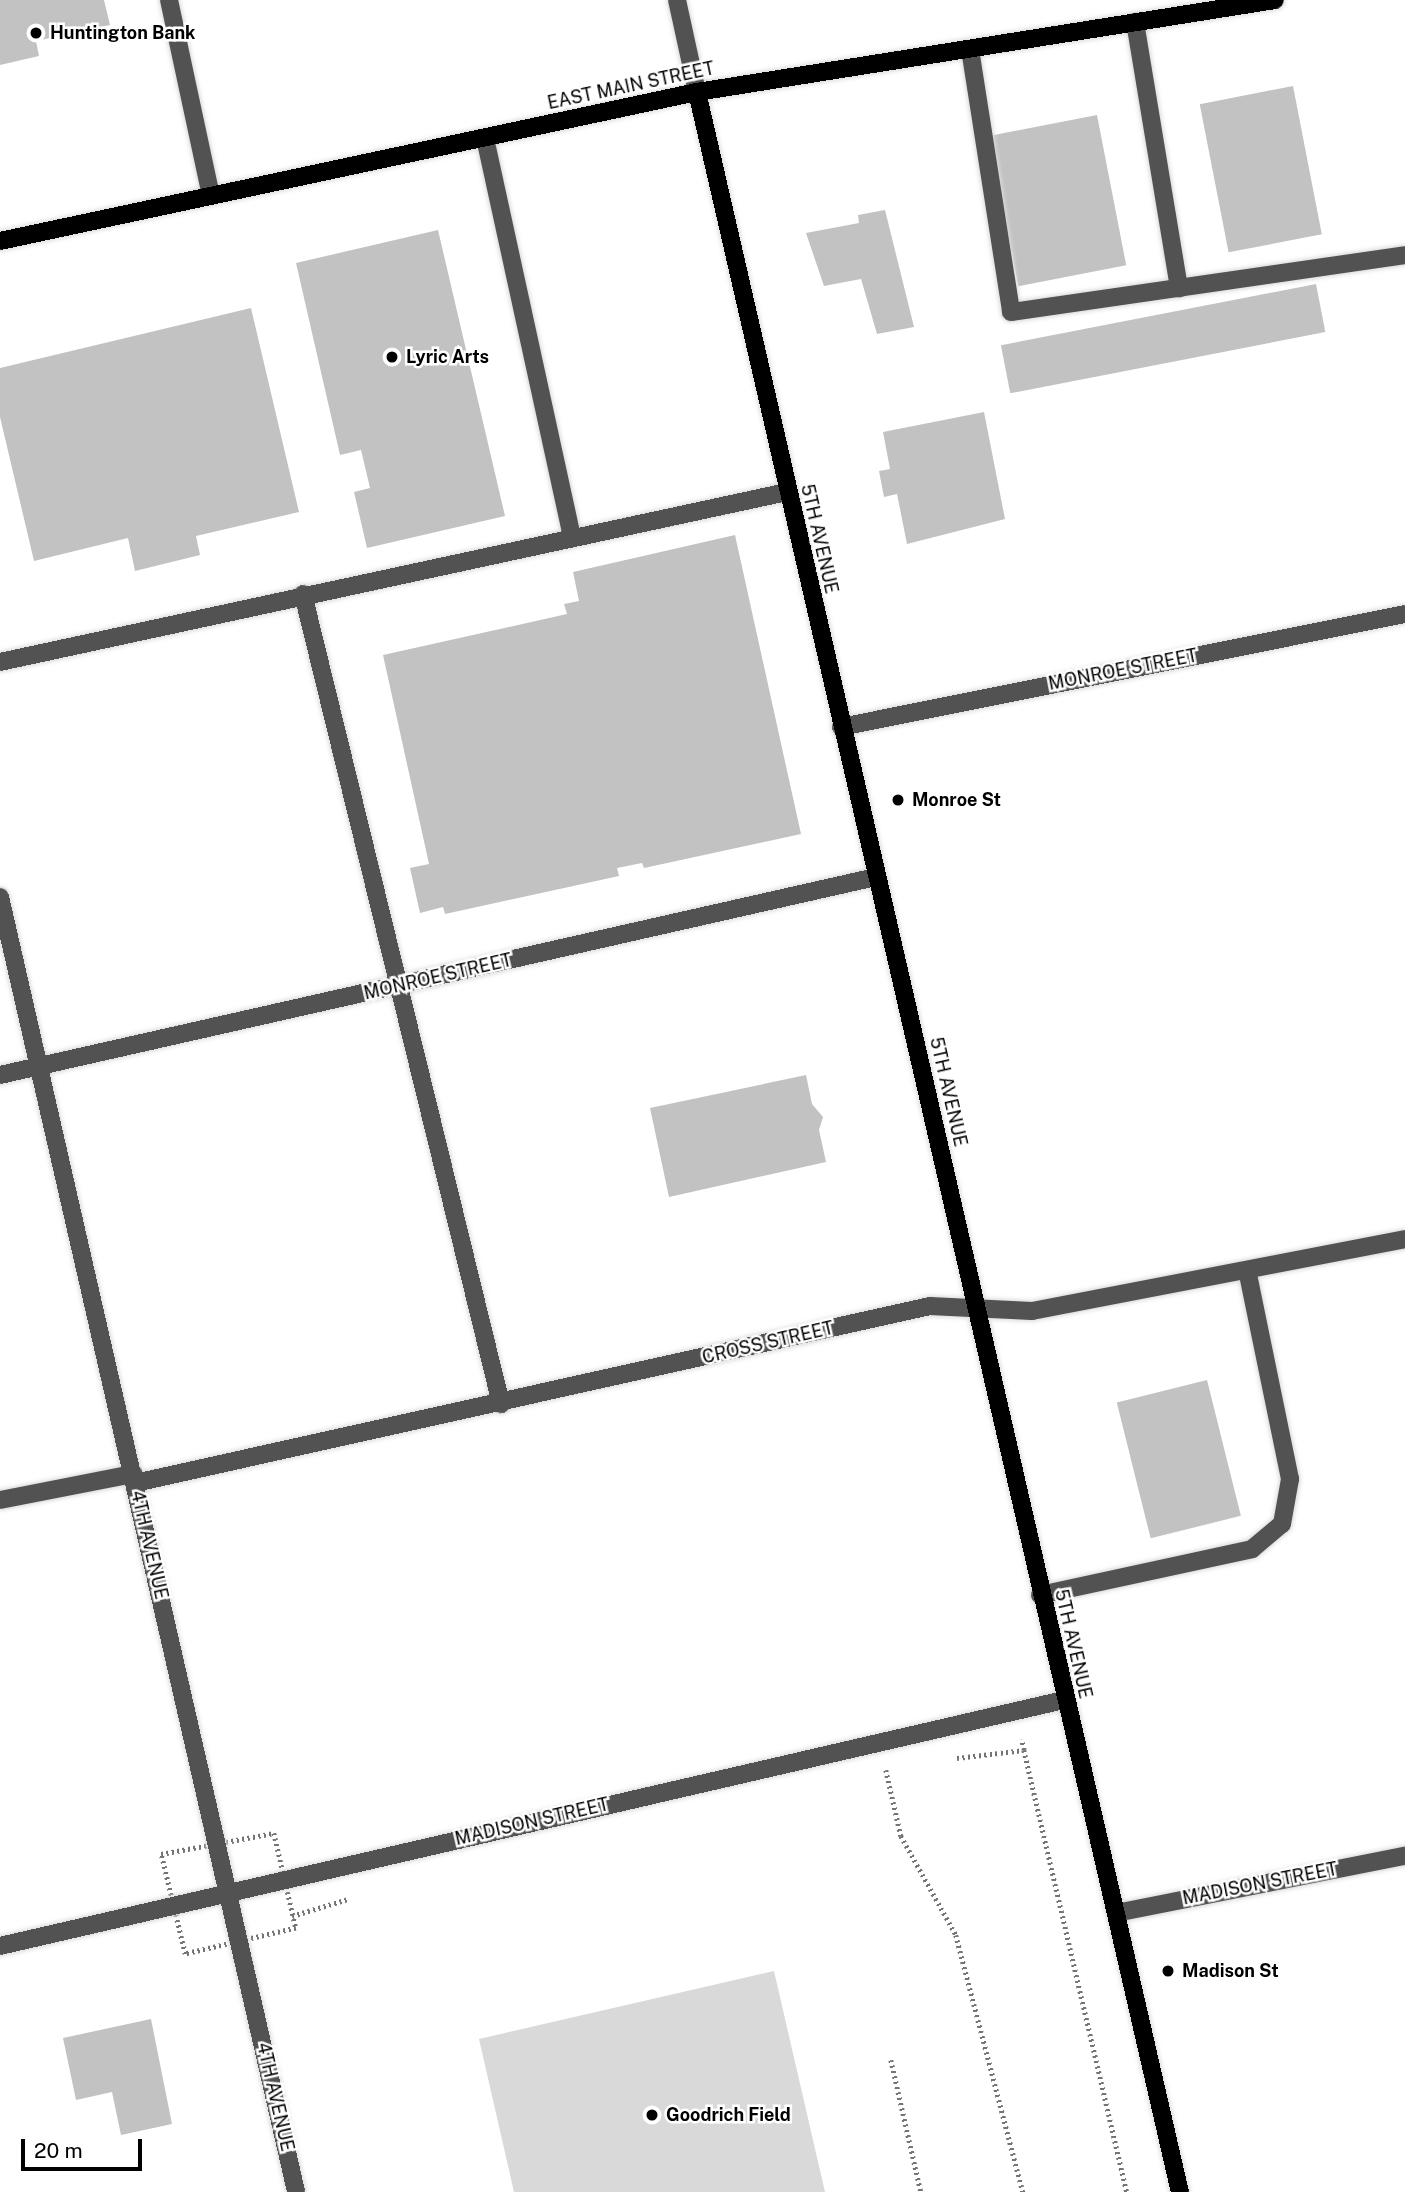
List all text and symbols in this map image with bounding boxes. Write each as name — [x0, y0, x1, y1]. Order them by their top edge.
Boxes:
place label: Huntington Bank — [50, 22, 196, 44]
marker: Huntington Bank — [28, 25, 44, 41]
street label: EAST MAIN STREET — [546, 58, 716, 114]
place label: Lyric Arts — [406, 346, 489, 368]
marker: Lyric Arts — [384, 349, 400, 365]
street label: 5TH AVENUE — [796, 482, 842, 596]
street label: MONROE STREET — [1047, 645, 1199, 695]
place label: Monroe St — [912, 789, 1001, 811]
marker: Monroe St — [890, 792, 906, 808]
street label: MONROE STREET — [362, 949, 514, 1005]
street label: 5TH AVENUE — [925, 1035, 971, 1149]
street label: CROSS STREET — [700, 1317, 836, 1369]
street label: 4TH AVENUE — [126, 1488, 172, 1602]
street label: 5TH AVENUE — [1050, 1587, 1096, 1701]
street label: MADISON STREET — [453, 1794, 611, 1850]
street label: MADISON STREET — [1181, 1858, 1339, 1910]
place label: Madison St — [1182, 1960, 1279, 1982]
marker: Madison St — [1160, 1963, 1176, 1979]
street label: 4TH AVENUE — [252, 2040, 298, 2154]
place label: Goodrich Field — [666, 2104, 791, 2126]
marker: Goodrich Field — [644, 2107, 660, 2123]
scale bar — [24, 2126, 145, 2170]
text: 20 m — [34, 2138, 83, 2163]

